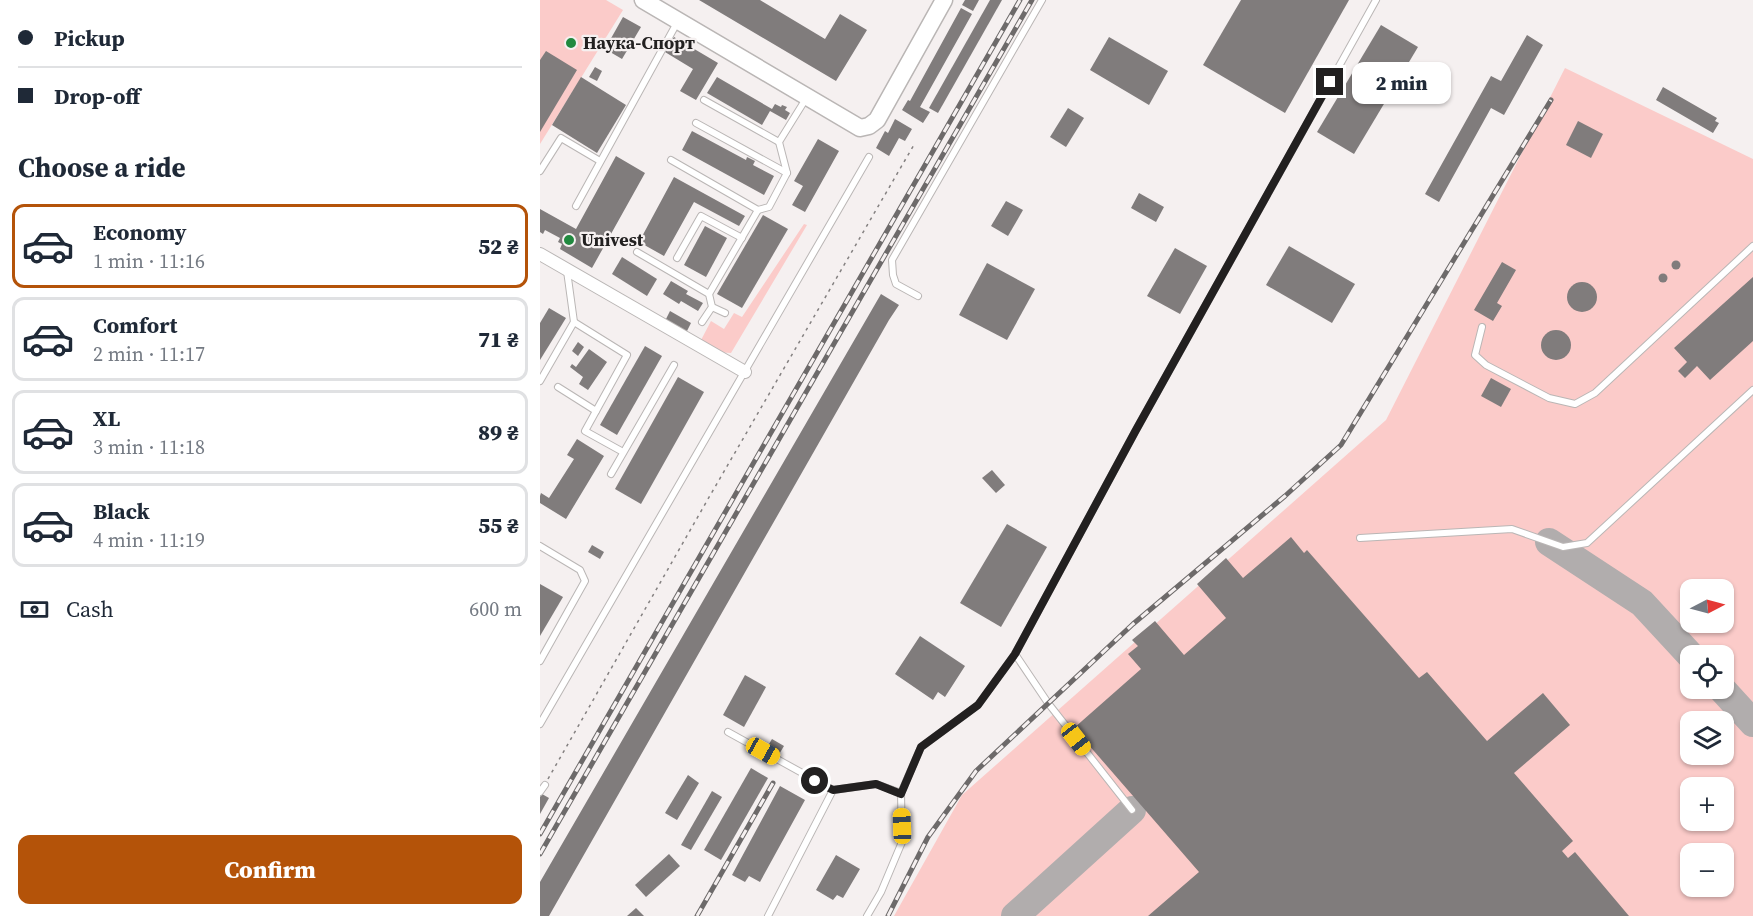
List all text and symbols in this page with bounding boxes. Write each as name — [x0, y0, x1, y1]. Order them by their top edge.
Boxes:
text: Pickup — [54, 23, 125, 53]
place label: Наука-Спорт — [583, 30, 695, 55]
marker: Наука-Спорт — [564, 36, 578, 50]
callout: 2 min — [1351, 61, 1450, 103]
route end — [1316, 68, 1343, 95]
text: 2 min — [1375, 69, 1428, 97]
text: Drop-off — [54, 81, 140, 111]
text: Choose a ride — [18, 149, 186, 186]
text: Economy — [93, 217, 187, 247]
icon: car — [21, 219, 75, 273]
place label: Univest — [581, 227, 644, 252]
text: 52 ₴ — [478, 231, 519, 261]
marker: Univest — [562, 233, 576, 247]
text: 1 min · 11:16 — [93, 247, 205, 275]
text: Comfort — [93, 310, 177, 340]
icon: car — [21, 312, 75, 366]
text: 71 ₴ — [478, 324, 519, 354]
text: 2 min · 11:17 — [93, 340, 205, 368]
text: XL — [93, 403, 120, 433]
icon: car — [21, 405, 75, 459]
text: 89 ₴ — [478, 417, 519, 447]
text: 3 min · 11:18 — [93, 433, 205, 461]
text: Black — [93, 496, 150, 526]
icon: car — [21, 498, 75, 552]
text: 55 ₴ — [478, 510, 519, 540]
text: 4 min · 11:19 — [93, 526, 205, 554]
north arrow — [1680, 579, 1734, 633]
map controls — [1680, 579, 1734, 897]
icon: cash — [18, 593, 51, 626]
text: Cash — [66, 594, 114, 624]
text: 600 m — [469, 595, 522, 623]
button: locate — [1680, 645, 1734, 699]
button: layers — [1680, 711, 1734, 765]
car — [1058, 719, 1094, 759]
car — [743, 734, 783, 768]
route start — [801, 767, 828, 794]
button: + — [1680, 777, 1734, 831]
car — [892, 808, 912, 844]
button: Confirm — [18, 835, 522, 904]
button: − — [1680, 843, 1734, 897]

